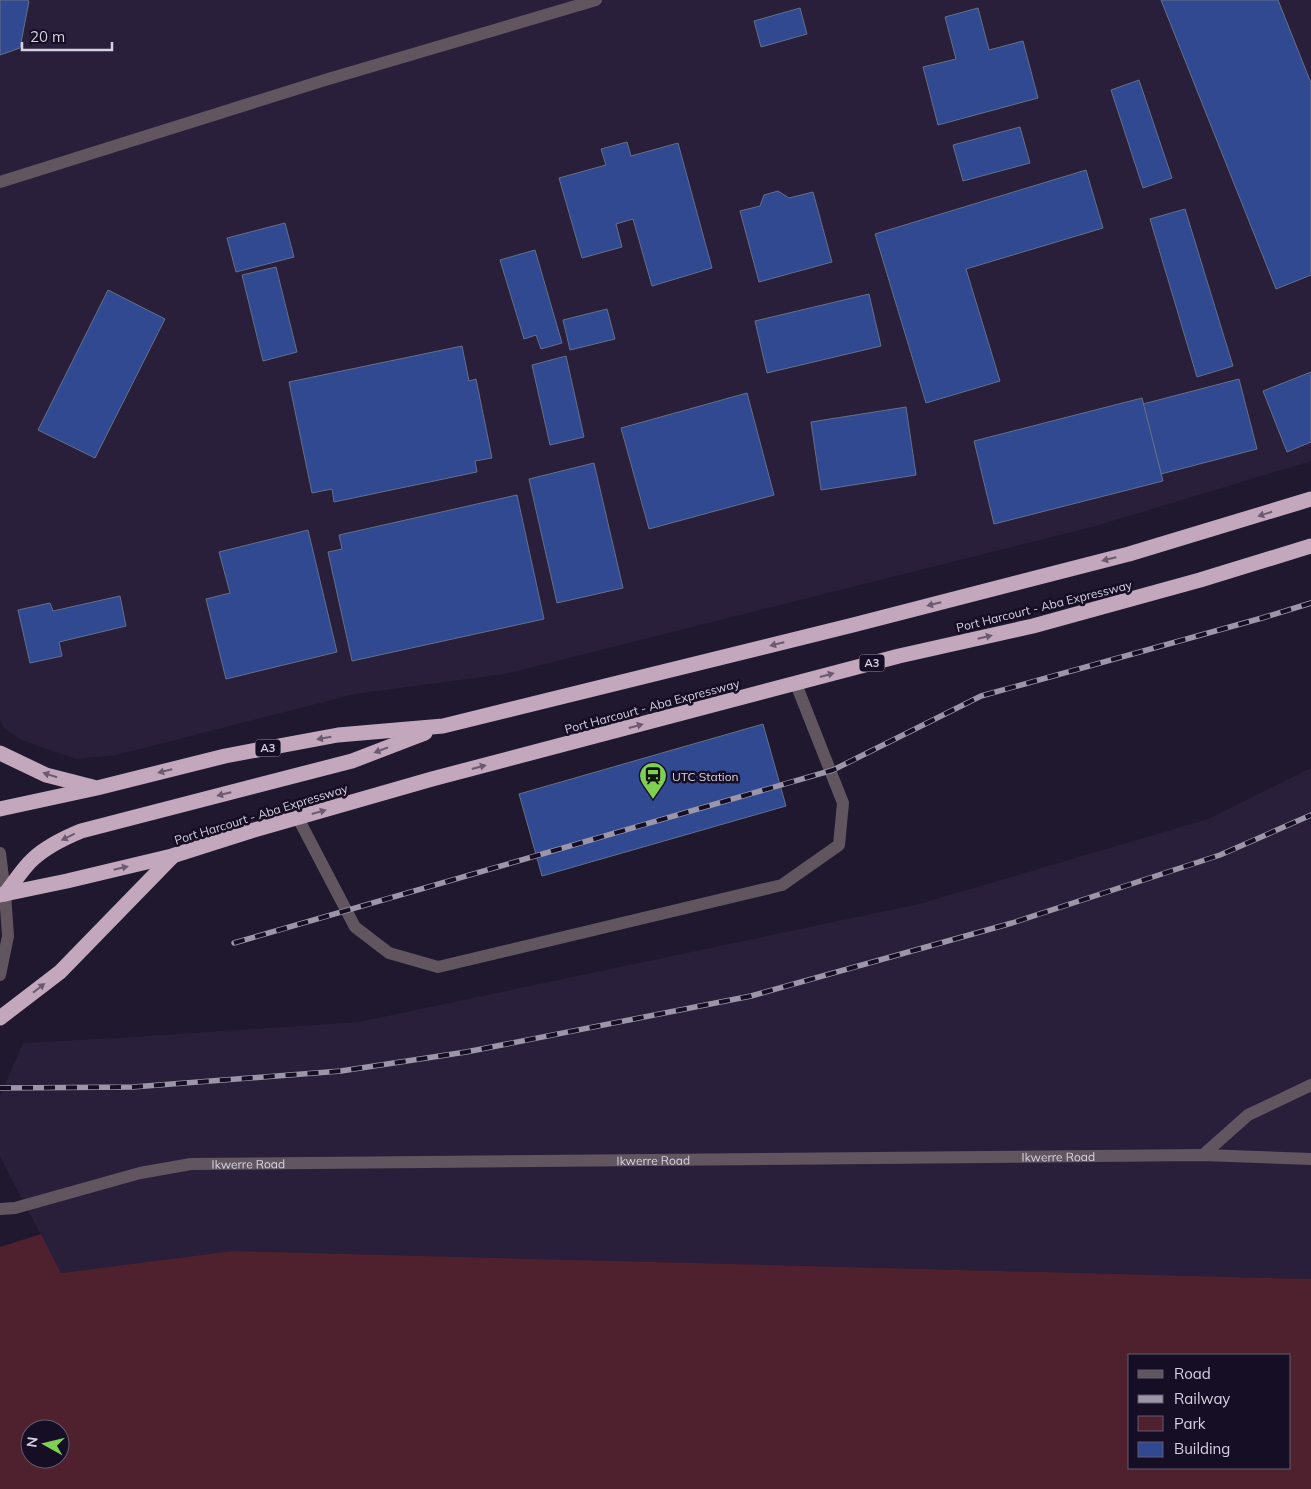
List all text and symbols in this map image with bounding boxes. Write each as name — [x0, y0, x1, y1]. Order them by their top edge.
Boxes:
scale bar — [22, 20, 112, 52]
text: 20 m — [30, 27, 65, 46]
one-way arrow — [1257, 510, 1272, 518]
one-way arrow — [1101, 556, 1116, 564]
street label: Port Harcourt - Aba Expressway — [955, 577, 1134, 635]
one-way arrow — [927, 600, 942, 608]
one-way arrow — [978, 633, 993, 641]
one-way arrow — [769, 640, 784, 648]
road number: A3 — [860, 654, 884, 671]
one-way arrow — [820, 671, 835, 679]
street label: Port Harcourt - Aba Expressway — [563, 675, 742, 737]
one-way arrow — [629, 721, 644, 729]
one-way arrow — [316, 734, 332, 742]
road number: A3 — [256, 740, 280, 756]
one-way arrow — [373, 747, 388, 754]
station icon: UTC Station — [638, 761, 668, 800]
one-way arrow — [472, 763, 487, 771]
one-way arrow — [158, 767, 173, 775]
place label: UTC Station — [672, 769, 739, 784]
one-way arrow — [43, 771, 58, 779]
street label: Port Harcourt - Aba Expressway — [173, 780, 350, 848]
one-way arrow — [217, 790, 232, 798]
one-way arrow — [311, 807, 326, 815]
one-way arrow — [61, 833, 75, 841]
one-way arrow — [114, 864, 129, 872]
one-way arrow — [32, 983, 45, 994]
street label: Ikwerre Road — [1021, 1148, 1095, 1164]
street label: Ikwerre Road — [616, 1152, 690, 1168]
street label: Ikwerre Road — [211, 1156, 285, 1171]
legend — [1128, 1354, 1291, 1469]
text: Road — [1174, 1364, 1211, 1383]
text: Railway — [1174, 1389, 1230, 1408]
text: Park — [1174, 1414, 1206, 1433]
north arrow — [20, 1419, 70, 1469]
text: N — [22, 1436, 42, 1449]
text: Building — [1174, 1439, 1230, 1458]

